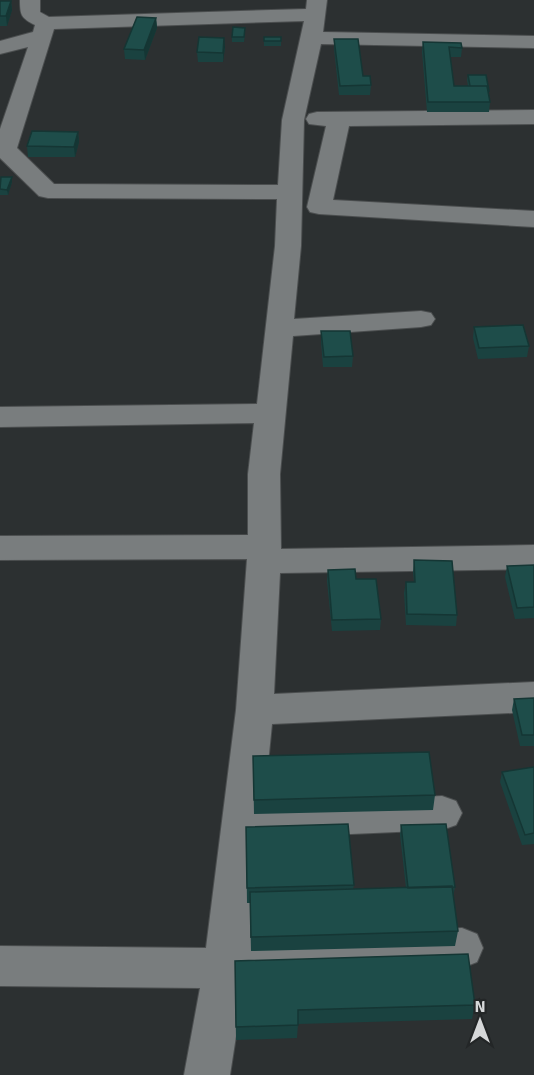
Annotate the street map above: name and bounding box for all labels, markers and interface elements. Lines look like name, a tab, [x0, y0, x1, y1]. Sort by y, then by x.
north arrow	[450, 991, 510, 1051]
text: N	[474, 997, 486, 1017]

